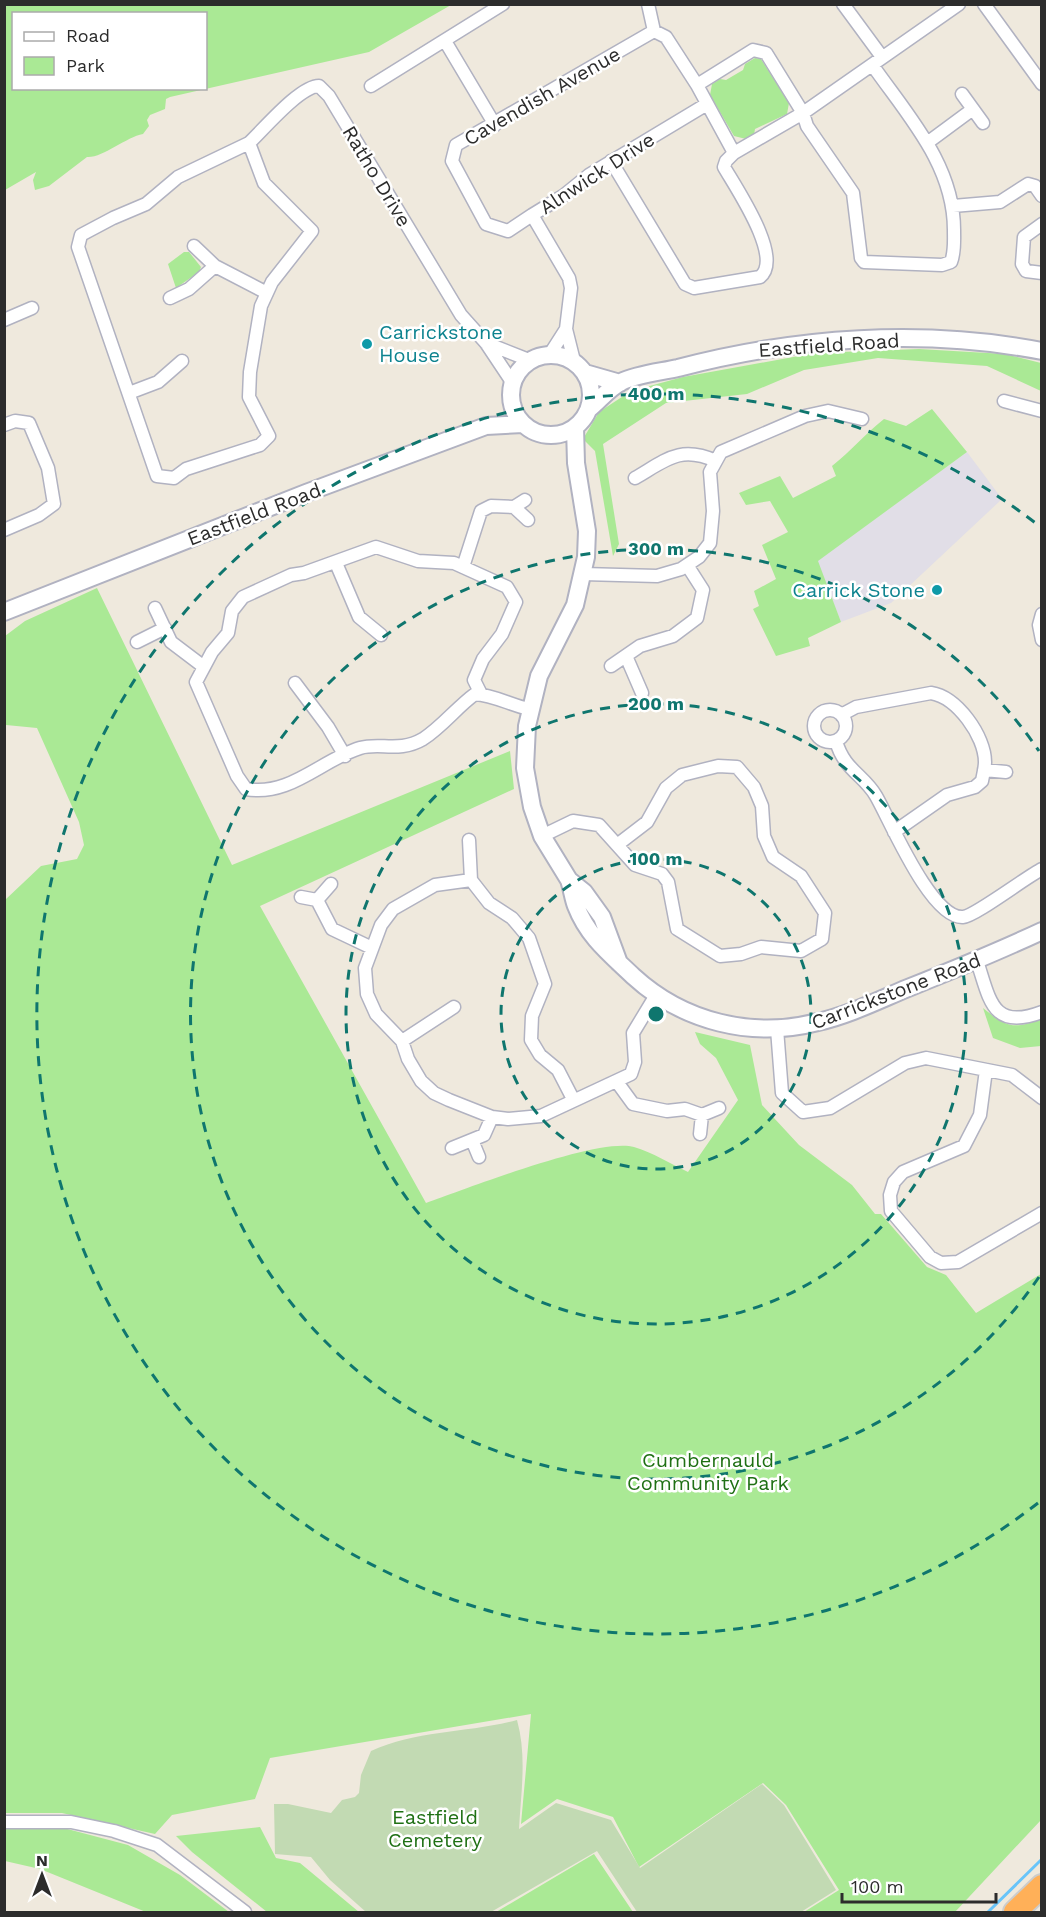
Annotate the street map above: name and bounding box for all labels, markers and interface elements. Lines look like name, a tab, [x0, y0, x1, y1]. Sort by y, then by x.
legend	[12, 12, 207, 90]
text: Road	[66, 25, 110, 46]
street label: Cavendish Avenue	[460, 41, 624, 151]
text: Park	[66, 55, 105, 76]
street label: Ratho Drive	[337, 121, 417, 231]
street label: Alnwick Drive	[535, 127, 659, 219]
place label: Carrickstone House	[379, 320, 503, 367]
street label: Eastfield Road	[758, 328, 900, 362]
marker: Carrickstone House	[360, 337, 374, 351]
text: 400 m	[628, 383, 684, 404]
street label: Eastfield Road	[184, 477, 324, 551]
text: 300 m	[628, 538, 684, 559]
place label: Carrick Stone	[792, 578, 925, 602]
marker: Carrick Stone	[930, 583, 944, 597]
text: 200 m	[628, 693, 684, 714]
text: 100 m	[629, 848, 683, 869]
street label: Carrickstone Road	[808, 948, 984, 1034]
centre of rings	[646, 1004, 666, 1024]
park label: Cumbernauld Community Park	[627, 1448, 789, 1495]
park label: Eastfield Cemetery	[388, 1805, 483, 1852]
north arrow	[12, 1845, 72, 1905]
text: N	[36, 1851, 48, 1870]
scale bar	[842, 1866, 996, 1904]
text: 100 m	[851, 1876, 904, 1897]

